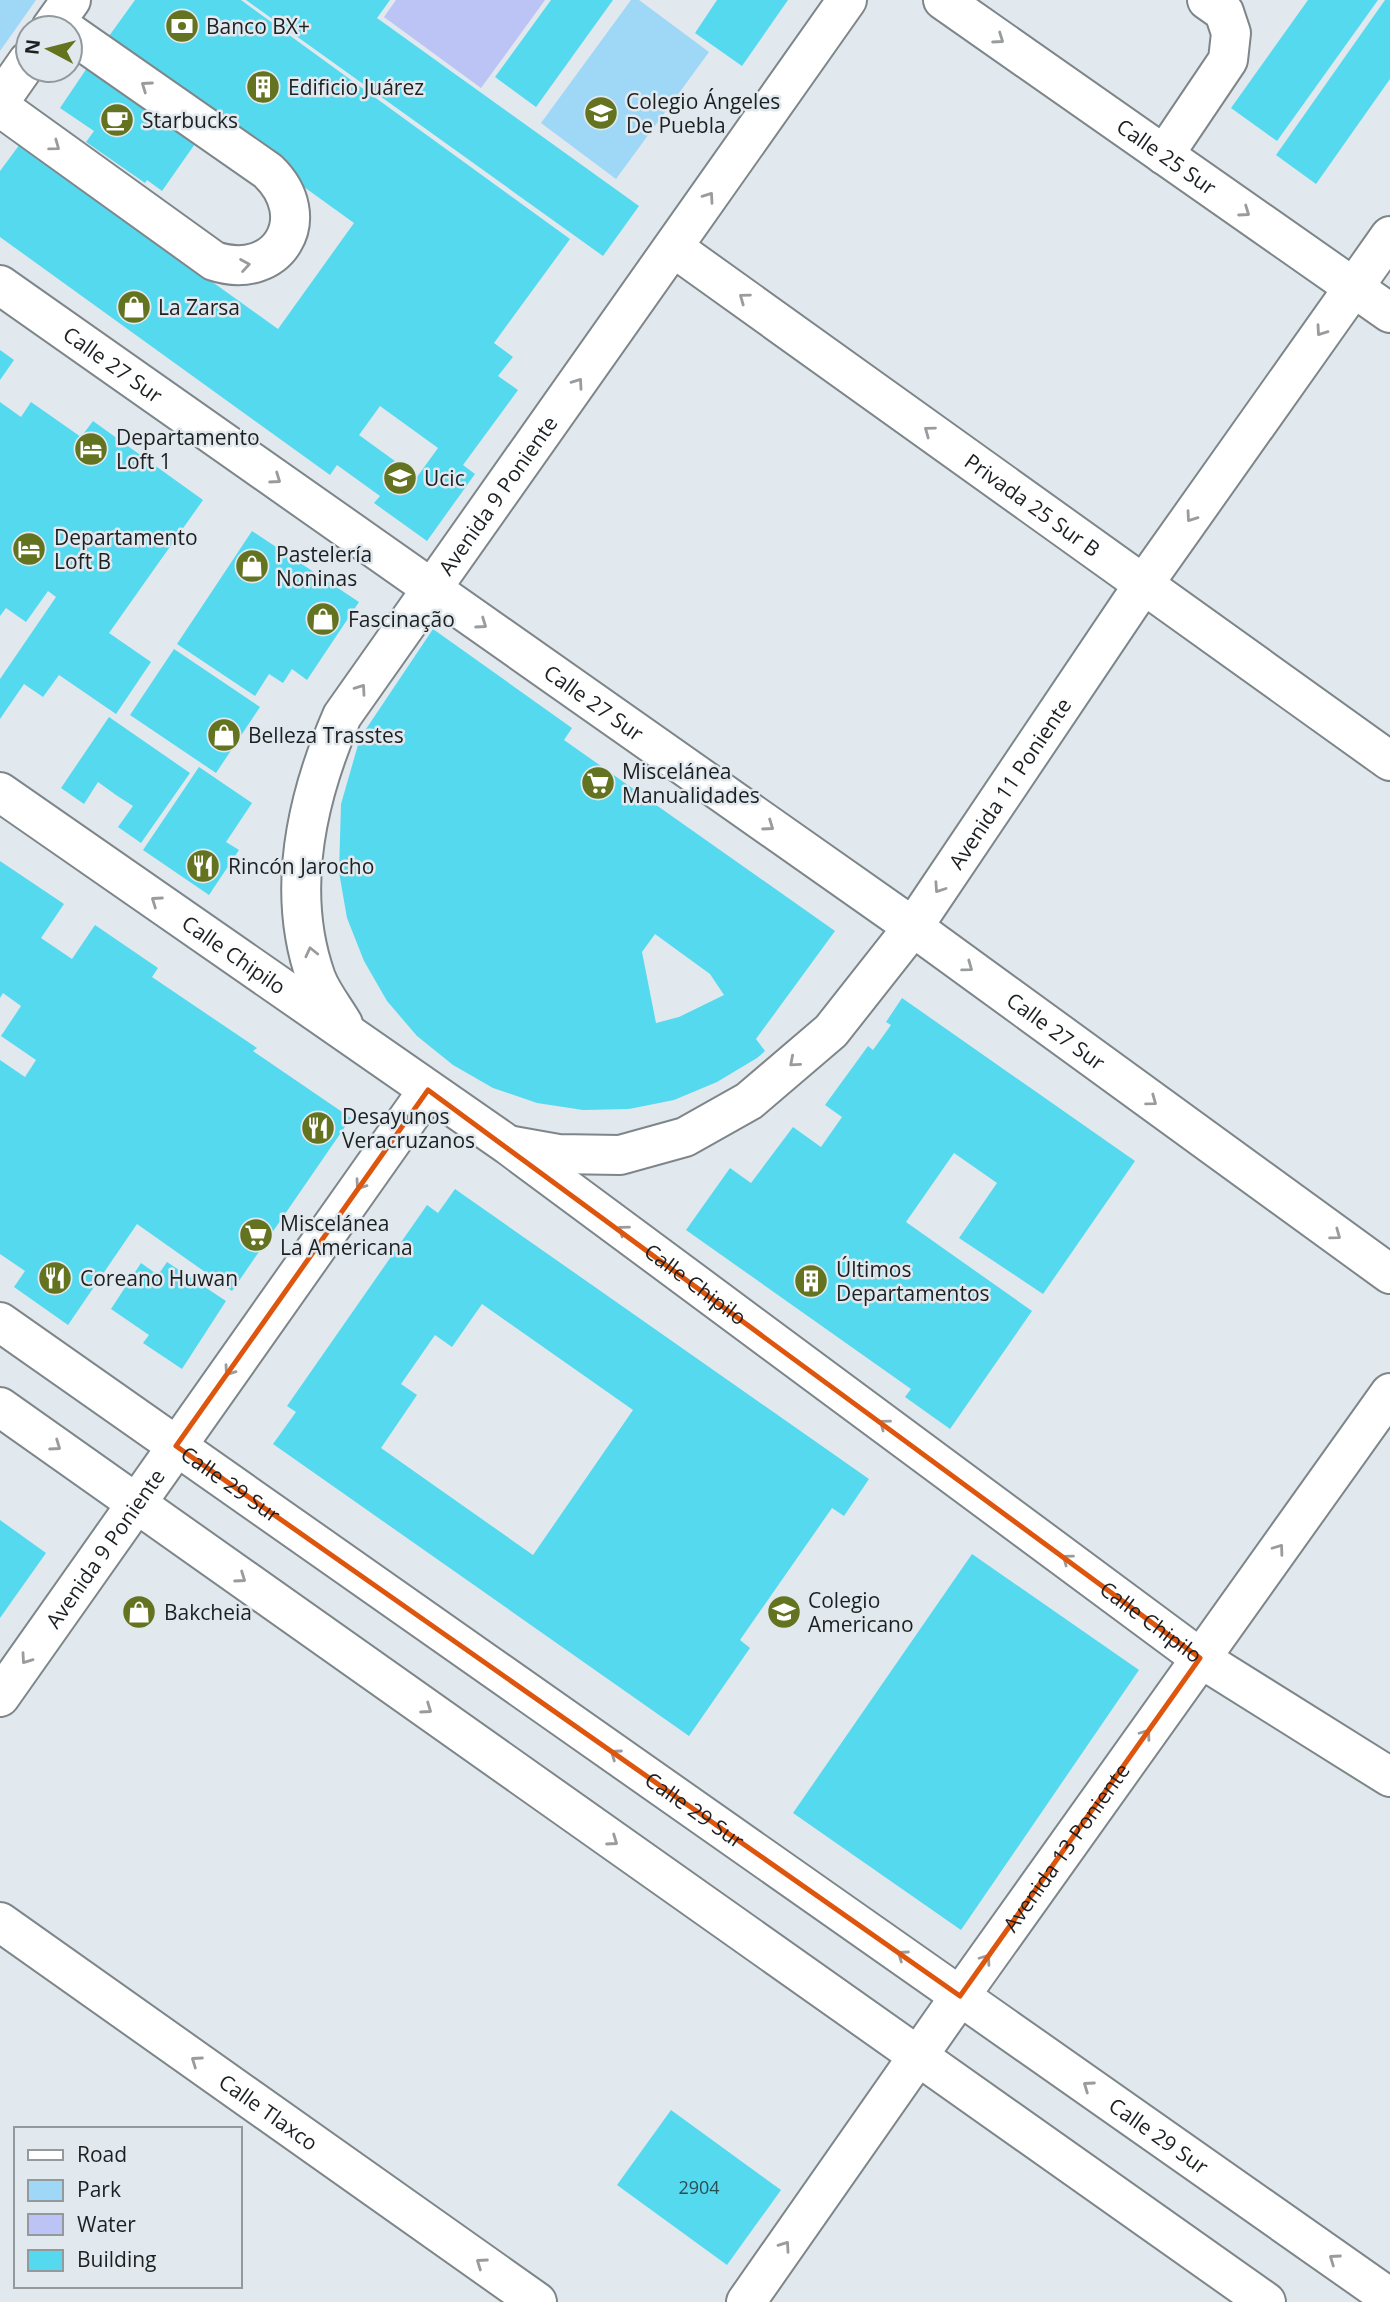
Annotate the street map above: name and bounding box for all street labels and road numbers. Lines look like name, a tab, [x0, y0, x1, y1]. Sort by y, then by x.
street label: Calle 25 Sur	[1111, 112, 1222, 201]
street label: Calle 27 Sur	[58, 320, 168, 409]
street label: Avenida 9 Poniente	[432, 410, 563, 581]
street label: Privada 25 Sur B	[959, 447, 1106, 563]
street label: Calle 27 Sur	[539, 658, 649, 747]
street label: Avenida 11 Poniente	[942, 692, 1077, 874]
street label: Calle Chipilo	[177, 909, 291, 1000]
street label: Calle 27 Sur	[1001, 986, 1111, 1077]
street label: Calle Chipilo	[639, 1237, 752, 1331]
street label: Calle 29 Sur	[176, 1439, 286, 1529]
street label: Avenida 9 Poniente	[39, 1463, 171, 1633]
street label: Calle Chipilo	[1094, 1575, 1208, 1669]
street label: Avenida 13 Poniente	[996, 1757, 1136, 1937]
street label: Calle 29 Sur	[640, 1765, 750, 1855]
street label: Calle Tlaxco	[214, 2067, 324, 2157]
street label: Calle 29 Sur	[1104, 2091, 1214, 2181]

